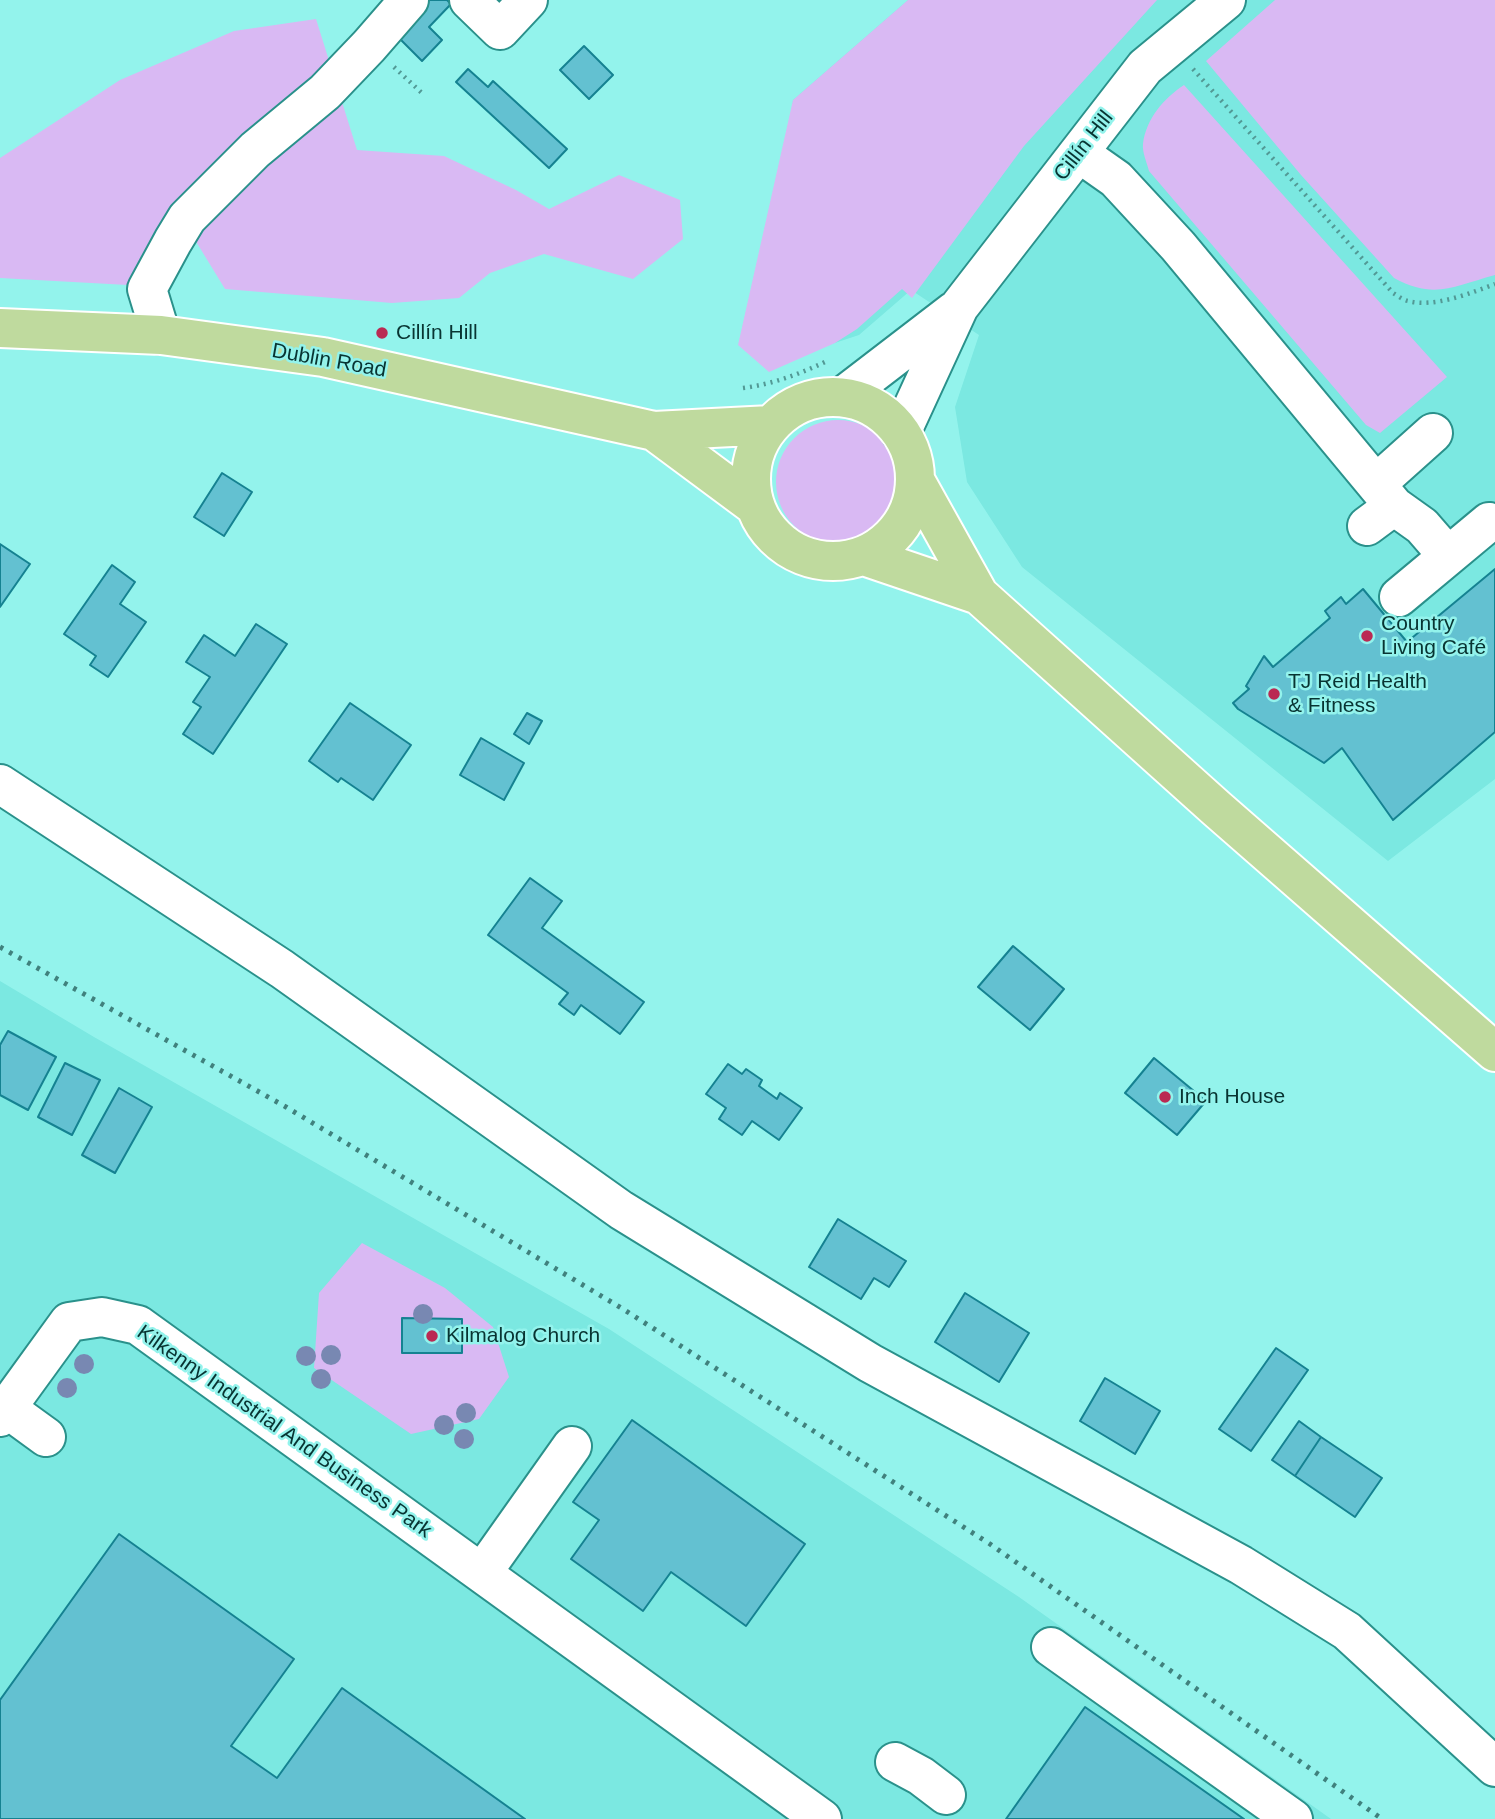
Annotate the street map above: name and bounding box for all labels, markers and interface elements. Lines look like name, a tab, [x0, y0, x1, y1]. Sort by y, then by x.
street label: Cillín Hill	[1049, 106, 1119, 186]
place label: Cillín Hill	[396, 320, 478, 346]
marker: Cillín Hill	[374, 325, 390, 341]
street label: Dublin Road	[270, 339, 388, 383]
place label: Country Living Café	[1381, 611, 1486, 661]
marker: Country Living Café	[1359, 628, 1375, 644]
place label: TJ Reid Health & Fitness	[1288, 669, 1427, 719]
marker: TJ Reid Health & Fitness	[1266, 686, 1282, 702]
place label: Inch House	[1179, 1084, 1285, 1110]
marker: Inch House	[1157, 1089, 1173, 1105]
street label: Kilkenny Industrial And Business Park	[132, 1320, 436, 1544]
place label: Kilmalog Church	[446, 1323, 600, 1349]
marker: Kilmalog Church	[424, 1328, 440, 1344]

